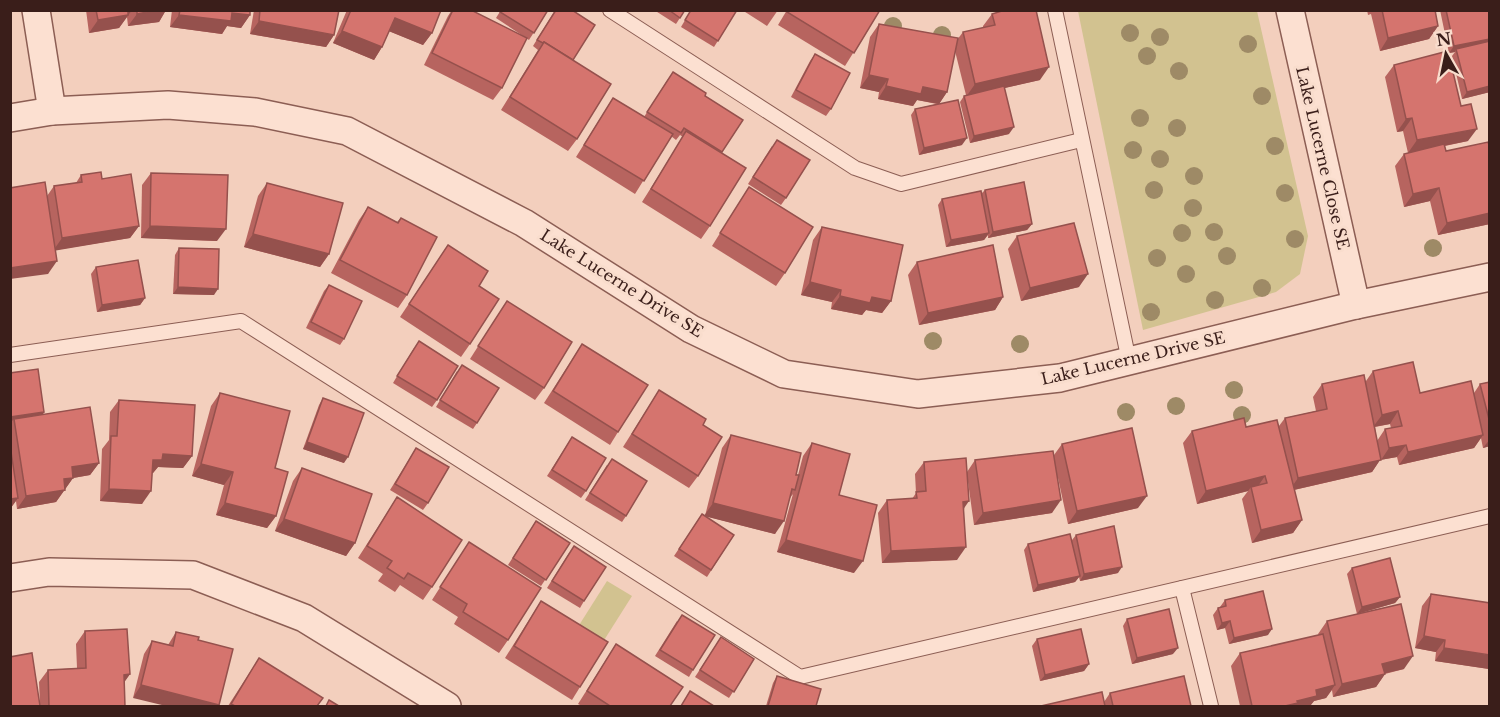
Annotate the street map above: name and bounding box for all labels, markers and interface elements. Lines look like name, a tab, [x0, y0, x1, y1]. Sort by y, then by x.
north arrow	[1416, 24, 1476, 84]
text: N	[1435, 28, 1453, 50]
street label: Lake Lucerne Close SE	[1292, 64, 1354, 252]
street label: Lake Lucerne Drive SE	[537, 225, 707, 341]
street label: Lake Lucerne Drive SE	[1039, 327, 1227, 389]

